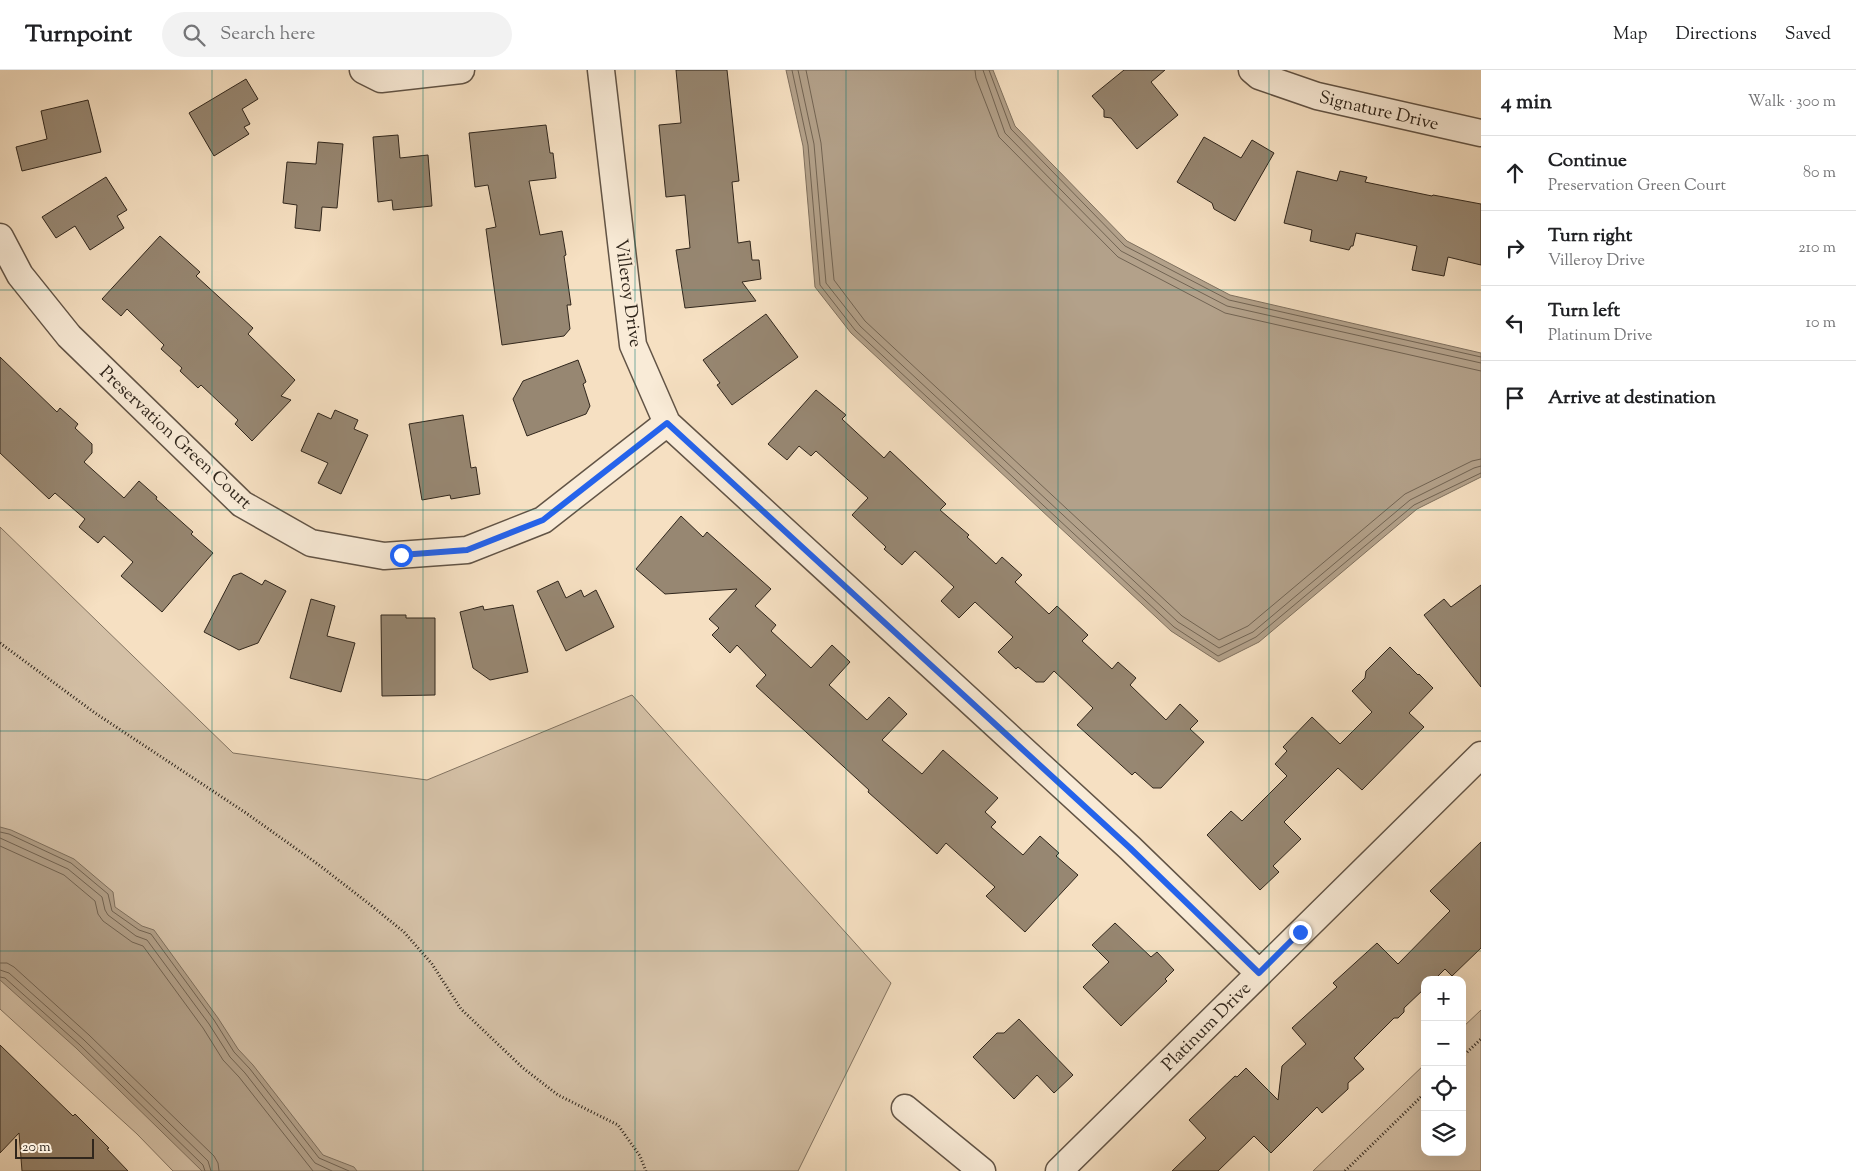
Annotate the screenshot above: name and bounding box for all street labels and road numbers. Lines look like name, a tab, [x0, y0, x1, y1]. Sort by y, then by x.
street label: Signature Drive	[1316, 86, 1441, 138]
street label: Villeroy Drive	[607, 237, 647, 349]
street label: Preservation Green Court	[93, 361, 257, 516]
street label: Platinum Drive	[1157, 977, 1258, 1078]

